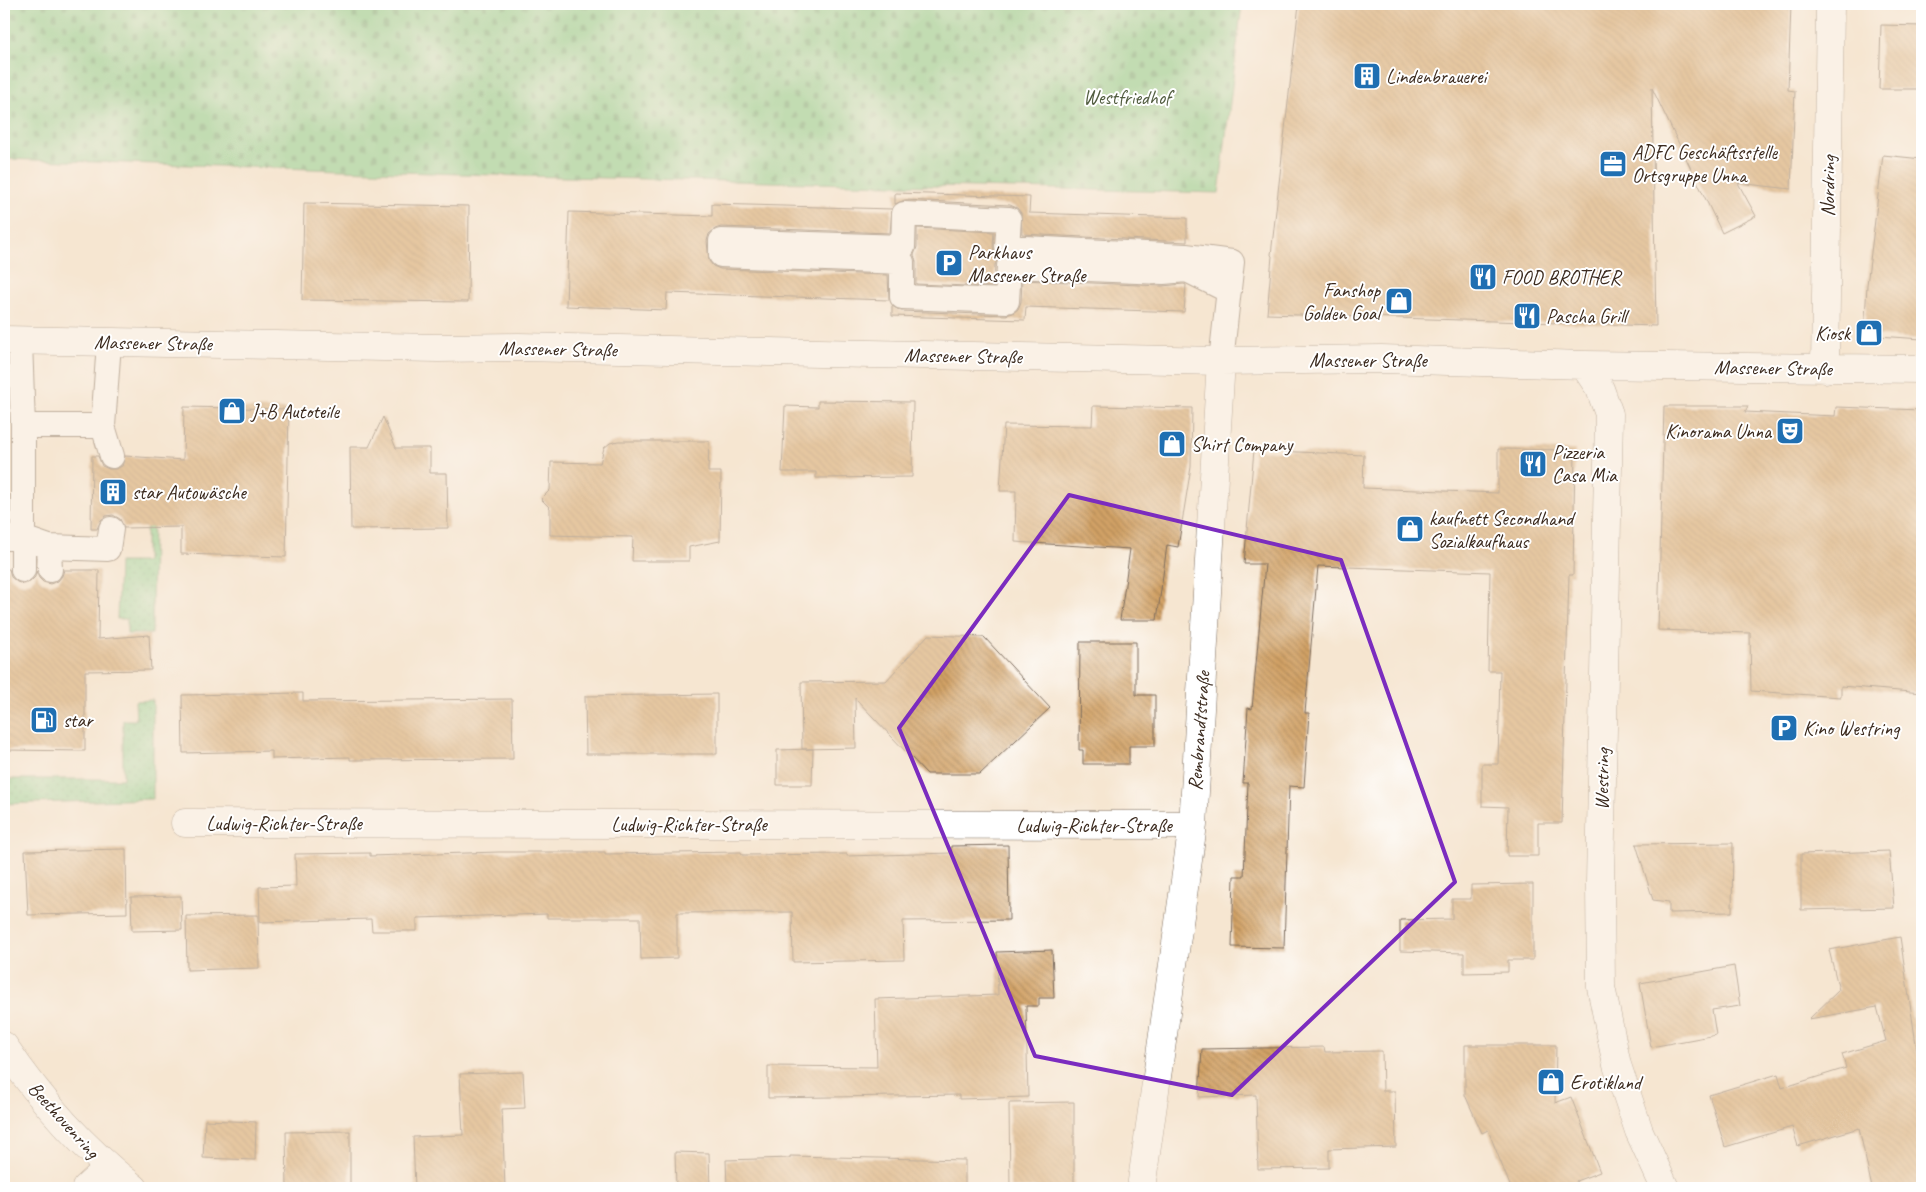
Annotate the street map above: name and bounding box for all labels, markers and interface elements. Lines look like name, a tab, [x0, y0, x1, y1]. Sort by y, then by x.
building icon: Lindenbrauerei	[1352, 61, 1382, 91]
place label: Lindenbrauerei	[1386, 64, 1489, 89]
park label: Westfriedhof	[1083, 85, 1175, 110]
place label: ADFC Geschäftsstelle Ortsgruppe Unna	[1632, 140, 1778, 188]
office icon: ADFC Geschäftsstelle Ortsgruppe Unna	[1598, 149, 1628, 179]
street label: Nordring	[1815, 153, 1841, 217]
place label: Parkhaus Massener Straße	[968, 240, 1087, 288]
parking icon: Parkhaus Massener Straße	[934, 248, 964, 278]
restaurant icon: FOOD BROTHER	[1468, 262, 1498, 292]
place label: FOOD BROTHER	[1502, 265, 1622, 290]
place label: Fanshop Golden Goal	[1303, 278, 1384, 326]
shop icon: Fanshop Golden Goal	[1384, 286, 1414, 316]
restaurant icon: Pascha Grill	[1512, 301, 1542, 331]
place label: Pascha Grill	[1546, 304, 1630, 329]
shop icon: Kiosk	[1854, 318, 1884, 348]
place label: Kiosk	[1815, 321, 1852, 346]
street label: Massener Straße	[94, 329, 213, 357]
street label: Massener Straße	[499, 335, 618, 363]
street label: Massener Straße	[904, 342, 1023, 370]
street label: Massener Straße	[1309, 348, 1428, 373]
street label: Massener Straße	[1714, 354, 1833, 382]
shop icon: J+B Autoteile	[217, 396, 247, 426]
place label: J+B Autoteile	[250, 399, 340, 424]
theatre icon: Kinorama Unna	[1775, 416, 1805, 446]
place label: Kinorama Unna	[1665, 419, 1773, 444]
shop icon: Shirt Company	[1157, 429, 1187, 459]
place label: Shirt Company	[1191, 432, 1294, 457]
place label: Pizzeria Casa Mia	[1552, 440, 1618, 488]
restaurant icon: Pizzeria Casa Mia	[1518, 449, 1548, 479]
building icon: star Autowäsche	[98, 477, 128, 507]
place label: star Autowäsche	[132, 480, 247, 505]
place label: kaufnett Secondhand Sozialkaufhaus	[1429, 506, 1576, 554]
shop icon: kaufnett Secondhand Sozialkaufhaus	[1395, 514, 1425, 544]
street label: Rembrandtstraße	[1182, 669, 1216, 791]
fuel station icon: star	[29, 705, 59, 735]
place label: star	[63, 708, 94, 733]
parking icon: Kino Westring	[1769, 713, 1799, 743]
place label: Kino Westring	[1803, 716, 1901, 741]
street label: Westring	[1589, 746, 1615, 810]
street label: Ludwig-Richter-Straße	[206, 811, 363, 836]
street label: Ludwig-Richter-Straße	[611, 812, 768, 837]
street label: Ludwig-Richter-Straße	[1016, 813, 1173, 838]
shop icon: Erotikland	[1536, 1067, 1566, 1097]
place label: Erotikland	[1570, 1070, 1644, 1095]
street label: Beethovenring	[23, 1076, 106, 1164]

